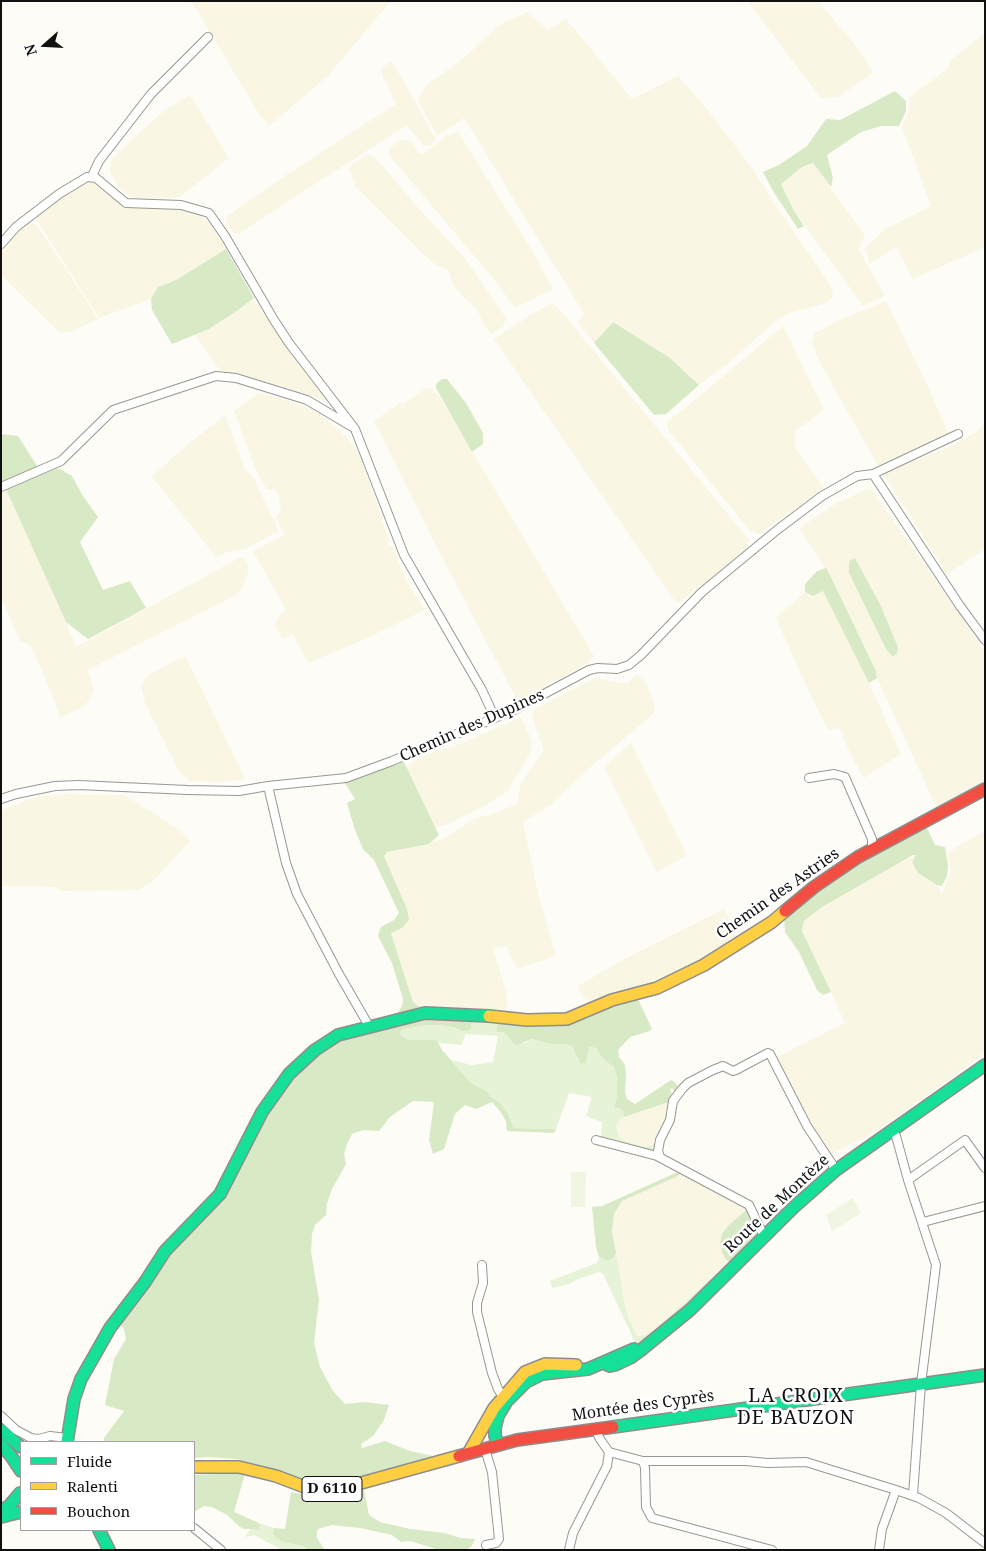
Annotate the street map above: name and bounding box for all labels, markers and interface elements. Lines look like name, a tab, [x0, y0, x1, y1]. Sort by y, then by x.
north arrow	[20, 20, 70, 70]
text: N	[20, 42, 41, 58]
street label: Chemin des Dupines	[397, 686, 547, 766]
street label: Chemin des Astries	[713, 844, 843, 944]
street label: Route de Montèze	[721, 1151, 833, 1257]
district label: LA CROIX DE BAUZON	[736, 1386, 856, 1430]
street label: Montée des Cyprès	[571, 1387, 715, 1425]
legend	[20, 1441, 195, 1531]
text: Fluide	[67, 1451, 112, 1471]
text: Ralenti	[67, 1476, 118, 1496]
road number: D 6110	[302, 1476, 362, 1502]
text: Bouchon	[67, 1501, 130, 1521]

